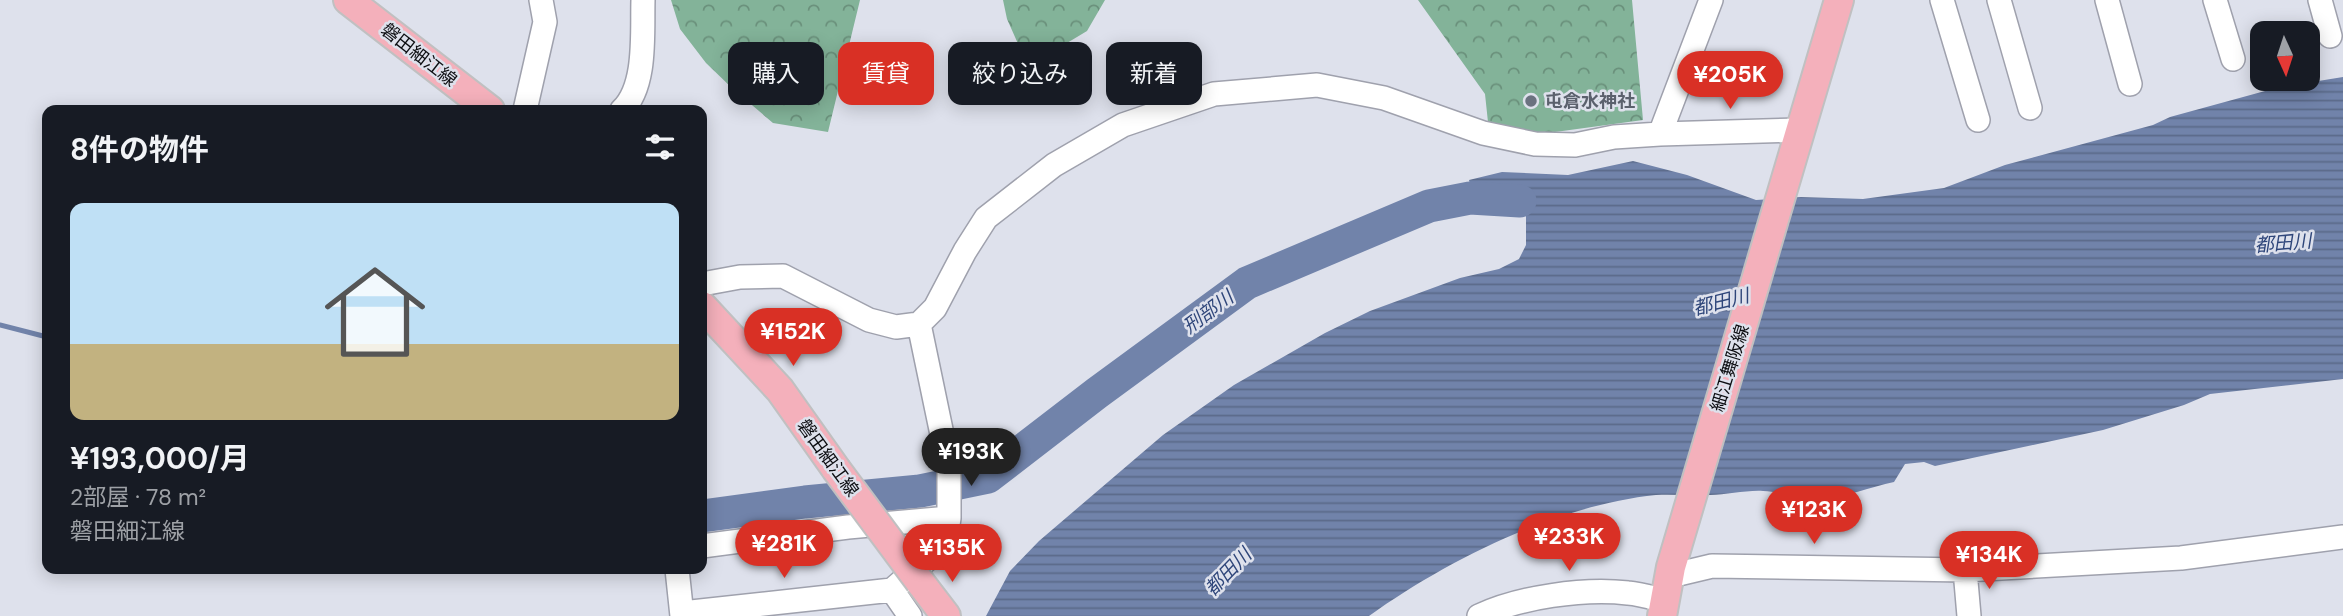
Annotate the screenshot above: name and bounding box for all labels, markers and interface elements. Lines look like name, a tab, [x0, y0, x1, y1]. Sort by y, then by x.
street label: 磐田細江線	[376, 18, 462, 92]
north arrow	[2250, 21, 2320, 91]
map controls	[2250, 21, 2320, 91]
chip: 購入	[728, 42, 824, 105]
chip: 賃貸	[838, 42, 934, 105]
chip: 絞り込み	[948, 42, 1092, 105]
chip: 新着	[1106, 42, 1202, 105]
pin: ¥205K	[1681, 52, 1779, 111]
text: ¥205K	[1693, 59, 1767, 89]
place label: 屯倉水神社	[1545, 89, 1635, 113]
marker: 屯倉水神社	[1523, 93, 1539, 109]
icon: filters	[641, 128, 679, 166]
text: 8件の物件	[70, 130, 209, 169]
water label: 都田川	[2254, 228, 2314, 258]
icon: home	[312, 249, 438, 375]
water label: 都田川	[1690, 282, 1754, 321]
water label: 刑部川	[1178, 284, 1240, 339]
pin: ¥152K	[744, 308, 842, 368]
text: ¥152K	[760, 316, 826, 346]
street label: 細江舞阪線	[1705, 321, 1755, 415]
street label: 磐田細江線	[792, 415, 864, 501]
pin: ¥193K	[922, 428, 1020, 488]
text: ¥193K	[938, 436, 1004, 466]
text: ¥193,000/月	[70, 439, 250, 478]
text: 2部屋 · 78 m²	[70, 482, 206, 512]
pin: ¥123K	[1765, 486, 1863, 546]
text: ¥123K	[1781, 494, 1847, 524]
pin: ¥233K	[1520, 514, 1618, 573]
text: 磐田細江線	[70, 516, 185, 546]
pin: ¥281K	[735, 520, 833, 580]
text: ¥233K	[1534, 521, 1604, 551]
pin: ¥135K	[903, 524, 1001, 584]
text: ¥281K	[751, 528, 817, 558]
text: ¥135K	[919, 532, 985, 562]
pin: ¥134K	[1940, 532, 2038, 591]
text: ¥134K	[1955, 539, 2023, 569]
water label: 都田川	[1199, 541, 1258, 601]

